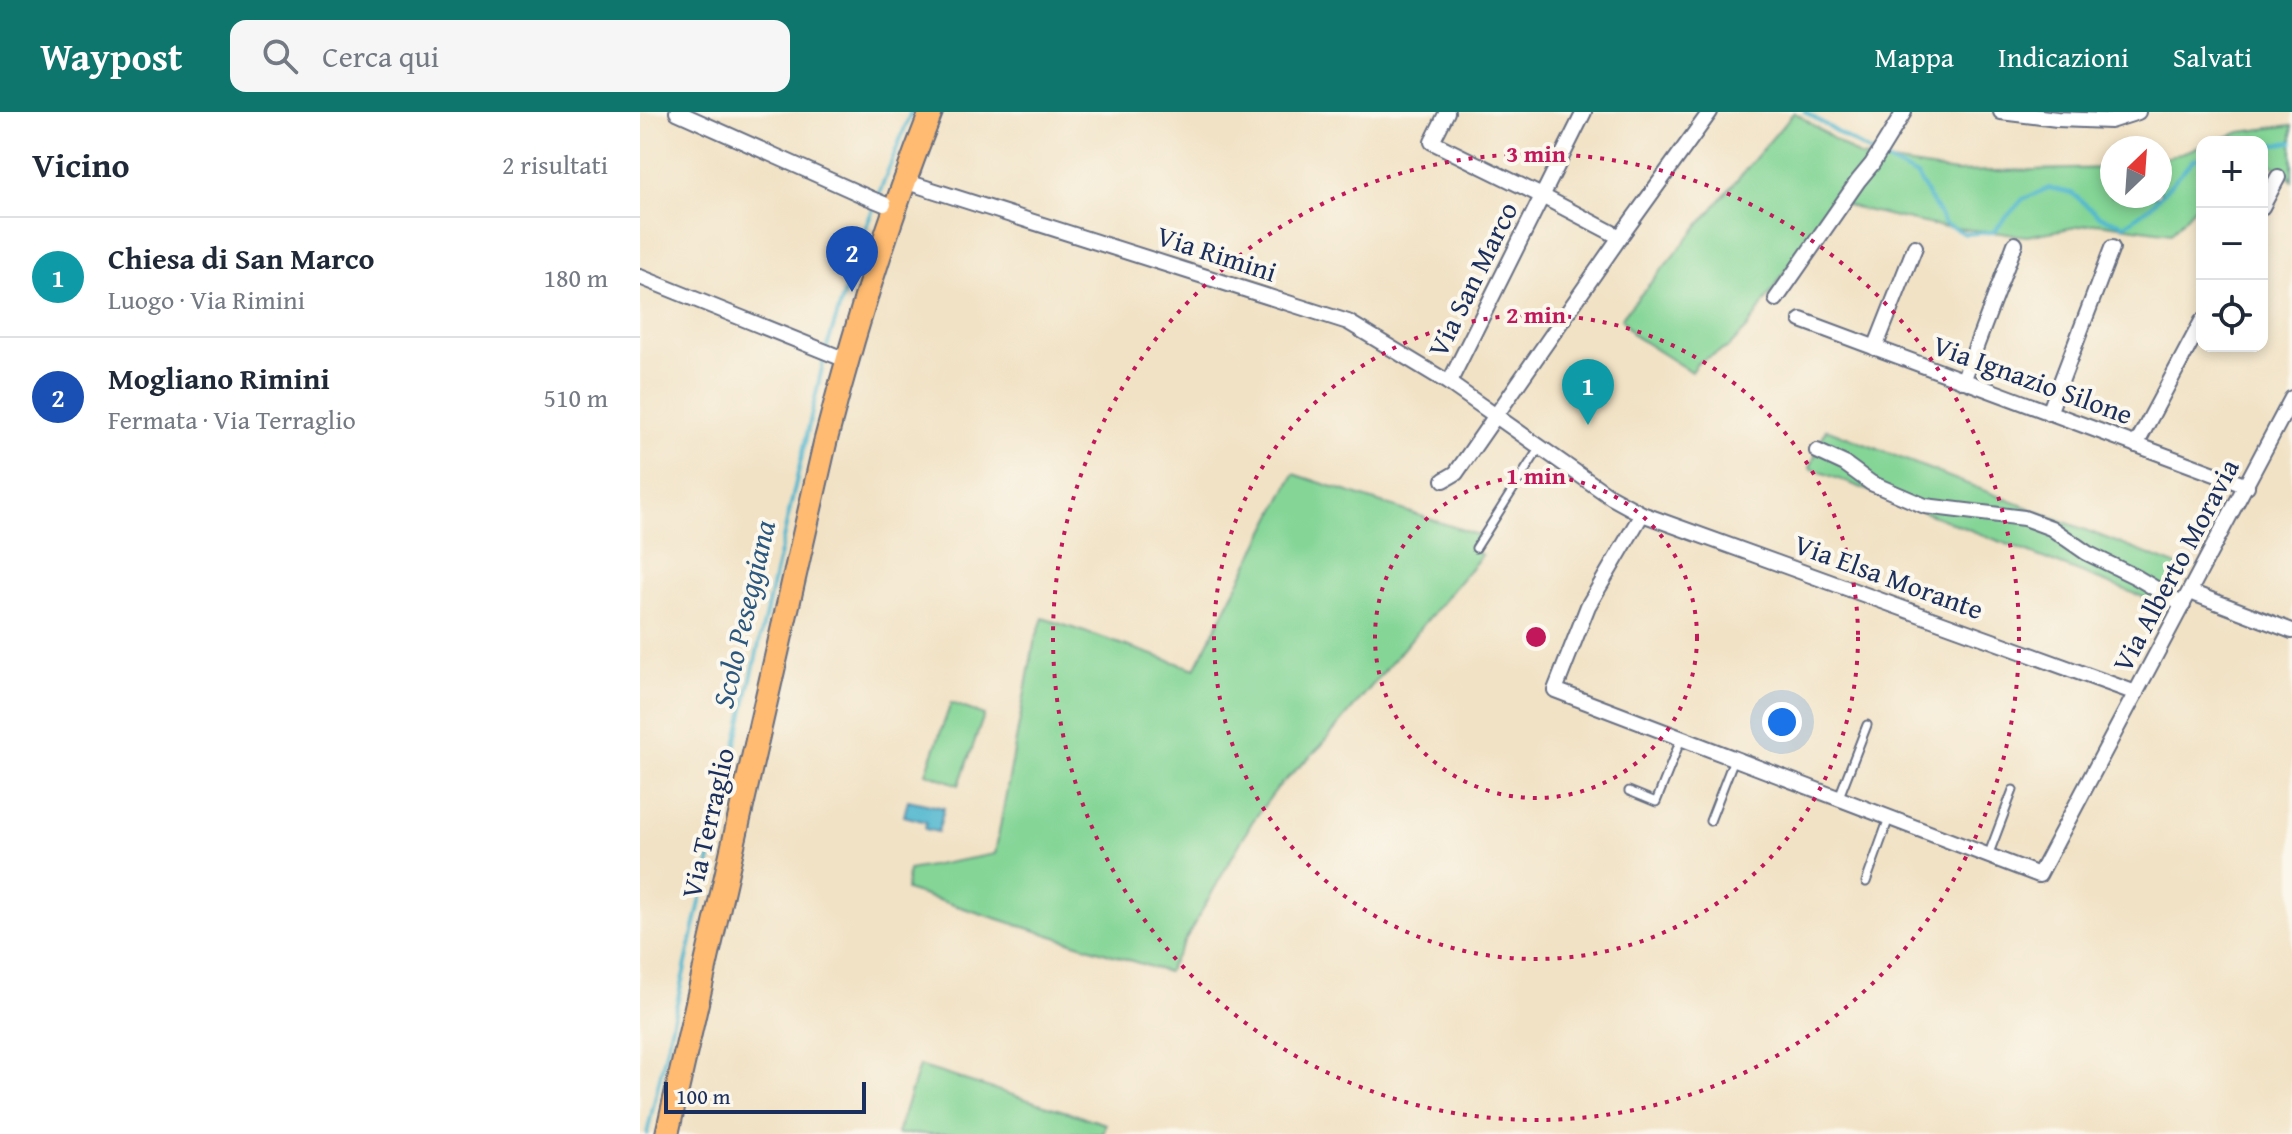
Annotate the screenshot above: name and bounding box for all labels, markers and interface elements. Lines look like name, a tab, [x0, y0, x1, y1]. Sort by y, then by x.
search box	[230, 20, 790, 92]
text: Waypost	[40, 28, 182, 84]
icon: search	[258, 34, 302, 78]
text: Cerca qui	[322, 34, 439, 78]
text: Mappa	[1874, 36, 1954, 77]
text: Indicazioni	[1998, 36, 2129, 77]
text: Salvati	[2173, 36, 2252, 77]
text: 3 min	[1506, 136, 1566, 171]
north arrow	[2100, 136, 2172, 208]
map controls	[2196, 136, 2268, 352]
button: +	[2196, 136, 2268, 208]
text: Vicino	[32, 140, 130, 189]
text: 2 risultati	[502, 145, 608, 184]
street label: Via San Marco	[1417, 194, 1527, 364]
button: −	[2196, 208, 2268, 280]
street label: Via Rimini	[1152, 214, 1282, 292]
pin: 2	[826, 226, 878, 292]
text: Chiesa di San Marco	[108, 236, 375, 280]
text: 1	[51, 258, 65, 297]
text: 180 m	[543, 258, 608, 297]
text: Luogo · Via Rimini	[108, 280, 305, 319]
button: locate	[2196, 280, 2268, 352]
text: 2 min	[1506, 297, 1566, 332]
street label: Via Ignazio Silone	[1927, 324, 2139, 434]
text: Mogliano Rimini	[108, 356, 330, 400]
pin: 1	[1562, 359, 1614, 425]
text: 2	[51, 378, 65, 417]
text: 510 m	[543, 378, 608, 417]
text: Fermata · Via Terraglio	[108, 400, 356, 439]
street label: Via Alberto Moravia	[2101, 450, 2249, 679]
text: 1 min	[1506, 458, 1566, 493]
water label: Scolo Peseggiana	[700, 515, 786, 712]
street label: Via Elsa Morante	[1789, 523, 1989, 629]
centre of rings	[1522, 623, 1550, 651]
your location	[1762, 702, 1802, 742]
street label: Via Terraglio	[670, 744, 744, 902]
scale bar	[664, 1078, 866, 1114]
text: 100 m	[676, 1080, 731, 1112]

